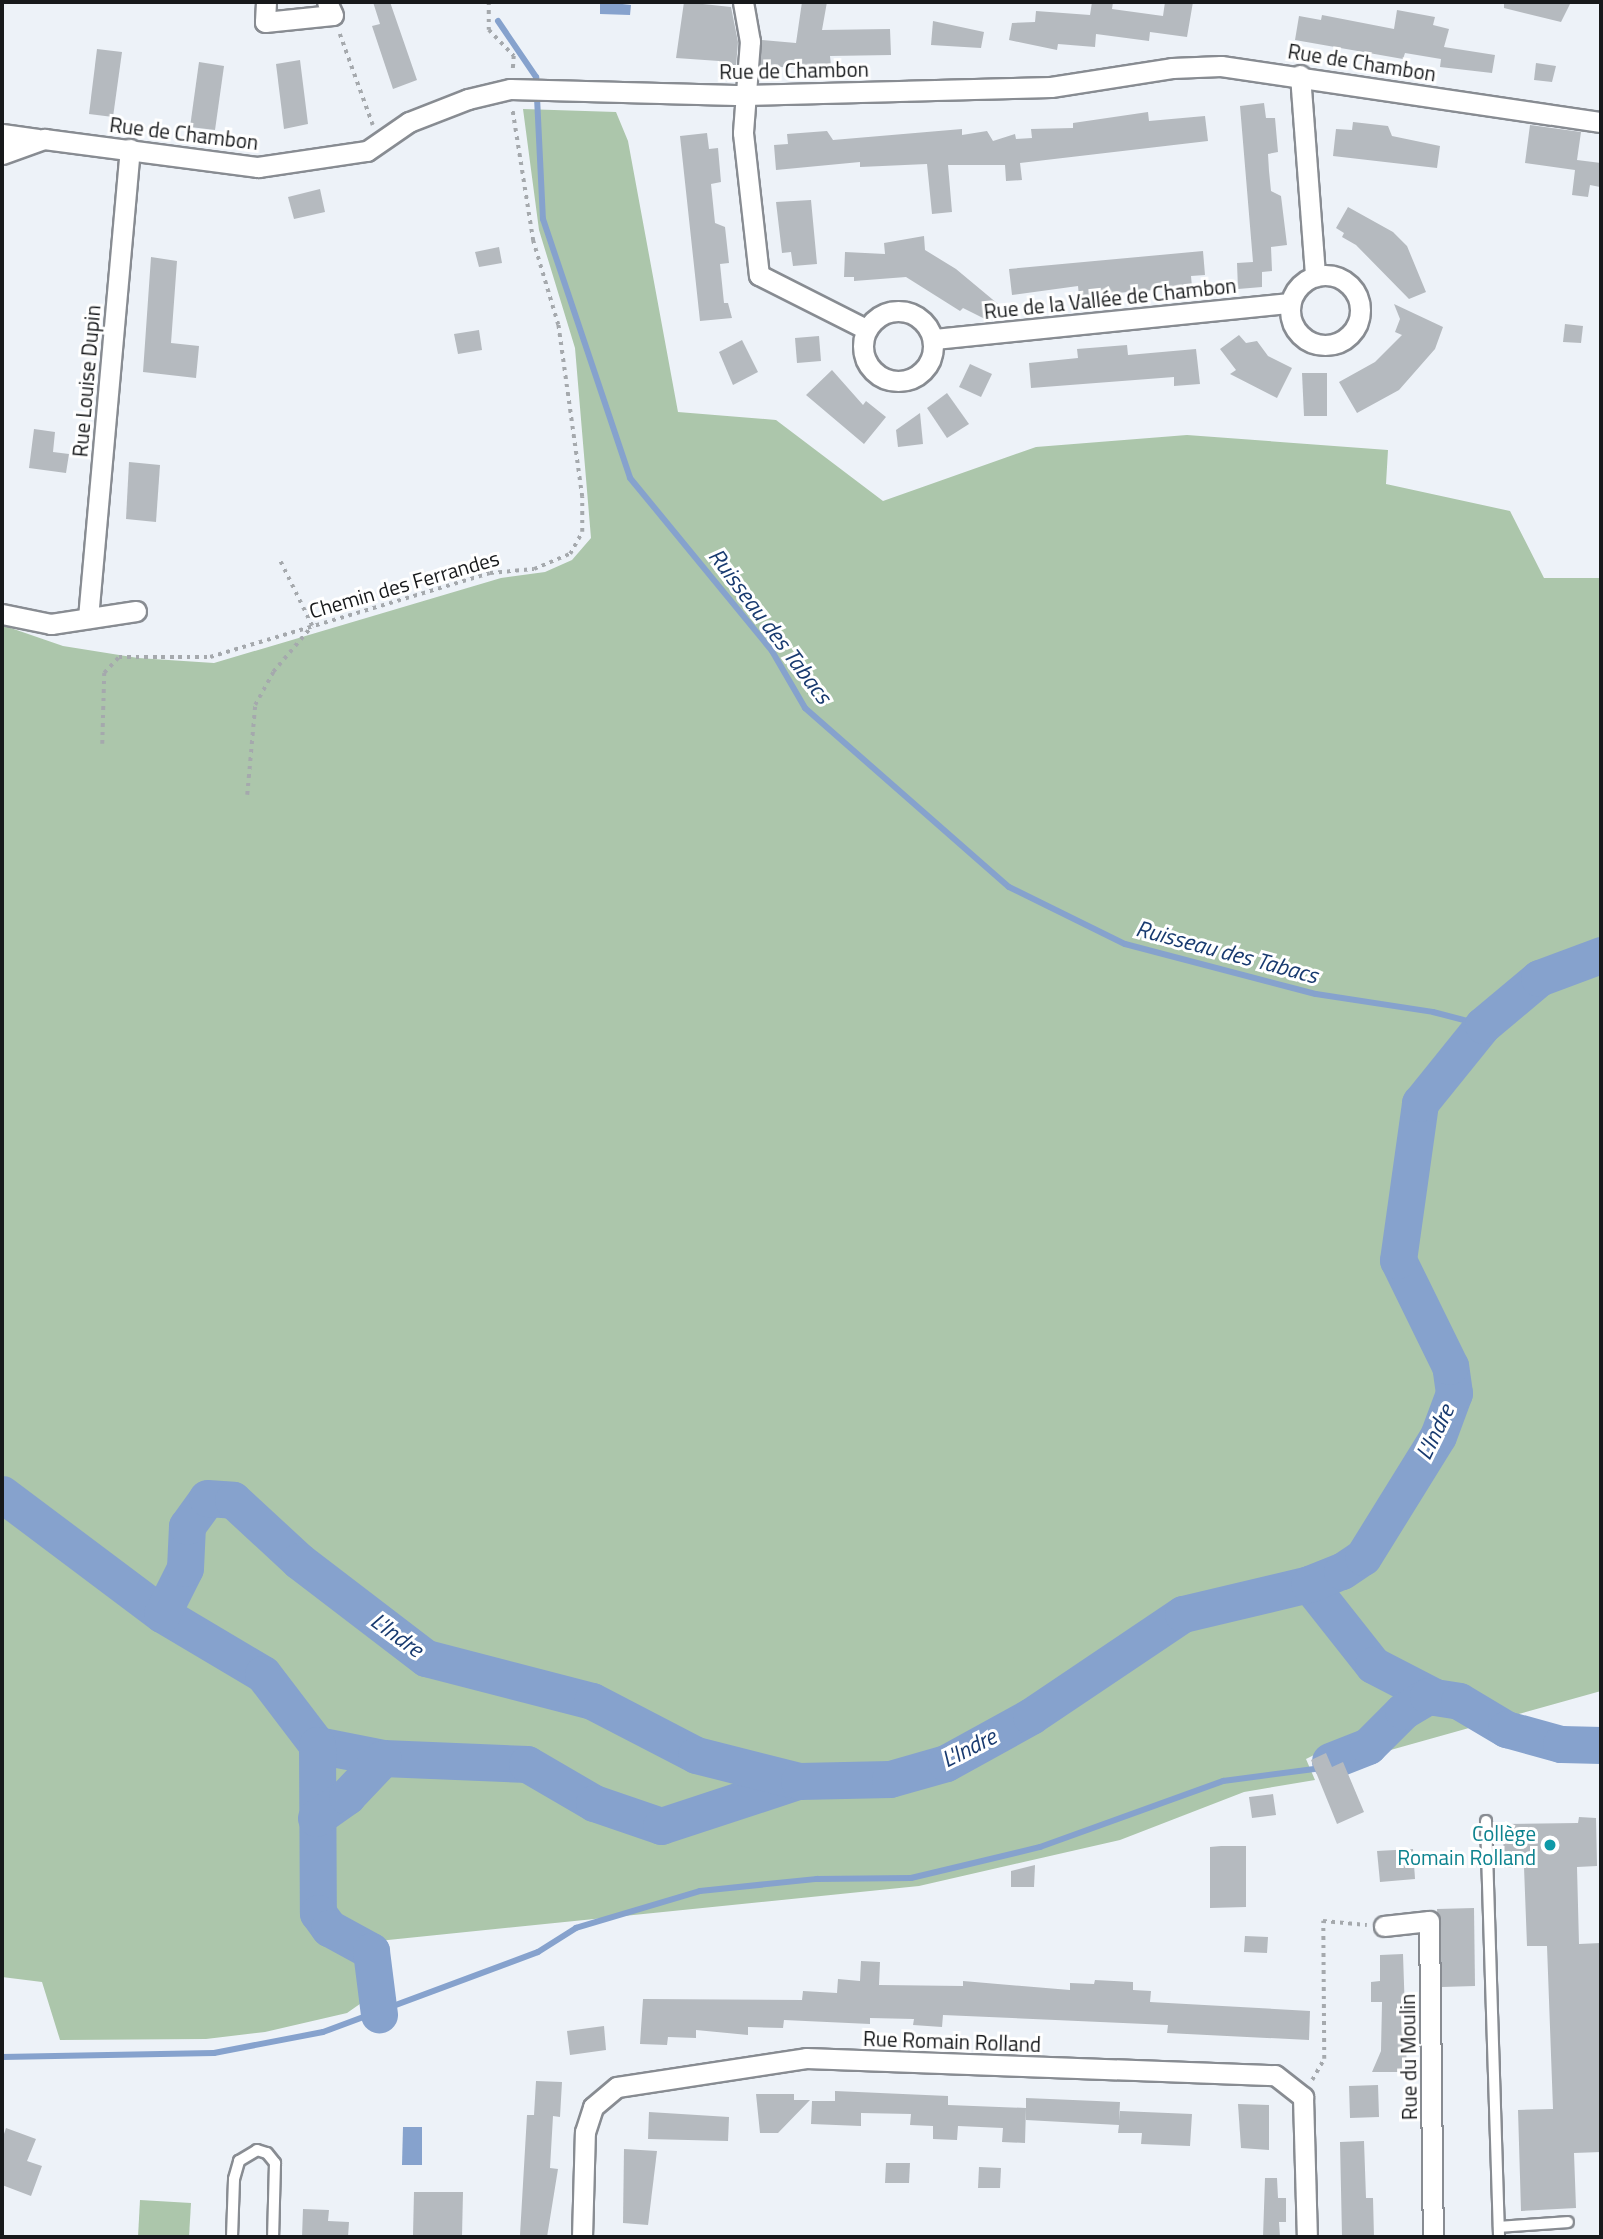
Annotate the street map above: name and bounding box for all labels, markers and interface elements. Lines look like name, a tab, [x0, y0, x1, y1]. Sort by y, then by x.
street label: Rue de Chambon	[1286, 38, 1438, 86]
street label: Rue de Chambon	[719, 56, 869, 84]
street label: Rue de Chambon	[108, 111, 260, 155]
street label: Rue de la Vallée de Chambon	[982, 272, 1238, 324]
street label: Rue Louise Dupin	[67, 304, 105, 458]
water label: Ruisseau des Tabacs	[703, 543, 837, 709]
street label: Chemin des Ferrandes	[306, 545, 502, 623]
water label: Ruisseau des Tabacs	[1133, 914, 1321, 990]
water label: L'Indre	[1410, 1400, 1460, 1464]
water label: L'Indre	[366, 1607, 428, 1663]
water label: L'Indre	[937, 1723, 1001, 1773]
place label: Collège Romain Rolland	[1397, 1820, 1536, 1870]
marker: Collège Romain Rolland	[1542, 1837, 1558, 1853]
street label: Rue du Moulin	[1394, 1993, 1422, 2121]
street label: Rue Romain Rolland	[863, 2025, 1041, 2057]

